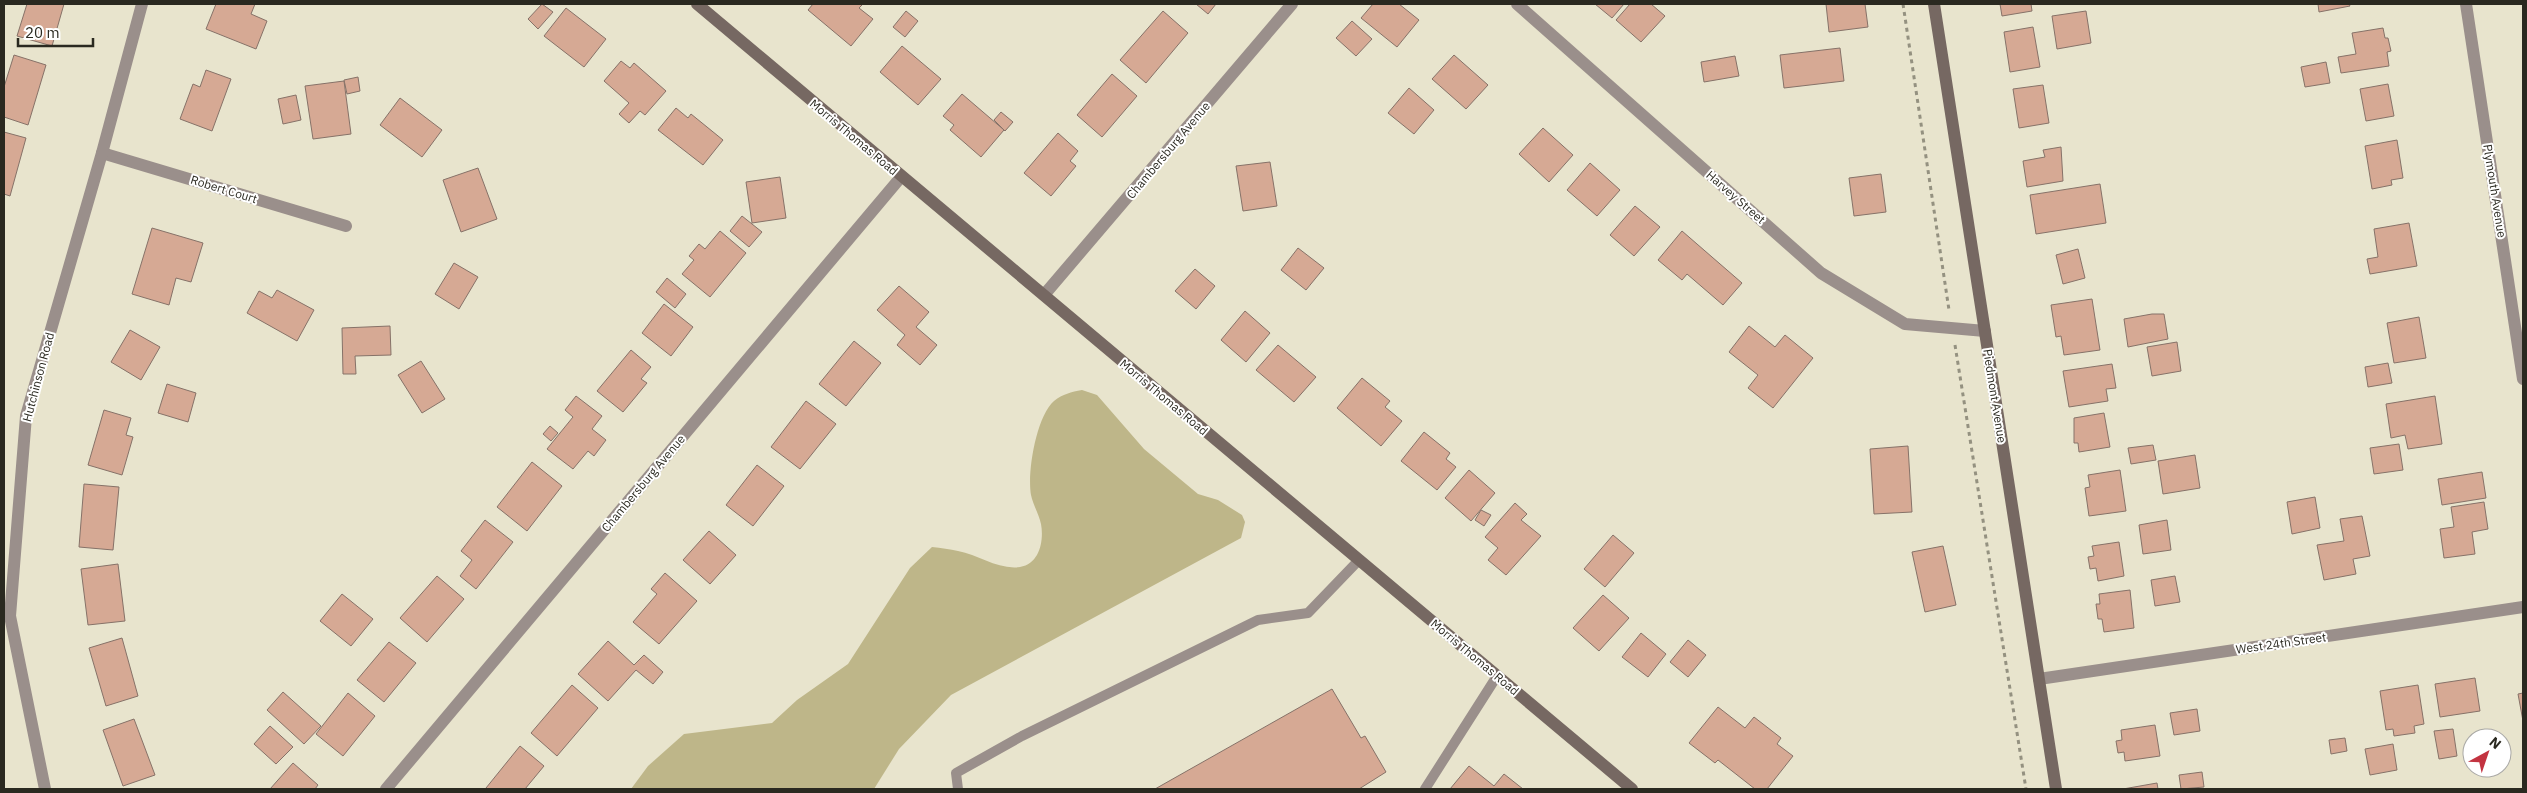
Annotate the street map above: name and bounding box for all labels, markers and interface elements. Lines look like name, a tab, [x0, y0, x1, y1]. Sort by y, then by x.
scale bar	[18, 15, 92, 47]
text: 20 m	[25, 23, 60, 42]
street label: Morris Thomas Road	[807, 96, 901, 178]
street label: Chambersburg Avenue	[1123, 98, 1213, 202]
street label: Plymouth Avenue	[2480, 143, 2510, 239]
street label: Harvey Street	[1703, 167, 1769, 227]
street label: Robert Court	[189, 172, 259, 206]
street label: Hutchinson Road	[19, 331, 57, 423]
street label: Piedmont Avenue	[1980, 348, 2010, 444]
street label: Morris Thomas Road	[1117, 356, 1211, 438]
street label: Chambersburg Avenue	[598, 431, 688, 535]
street label: Morris Thomas Road	[1428, 616, 1522, 698]
street label: West 24th Street	[2235, 629, 2327, 657]
north arrow	[2462, 728, 2512, 778]
text: N	[2486, 733, 2505, 753]

